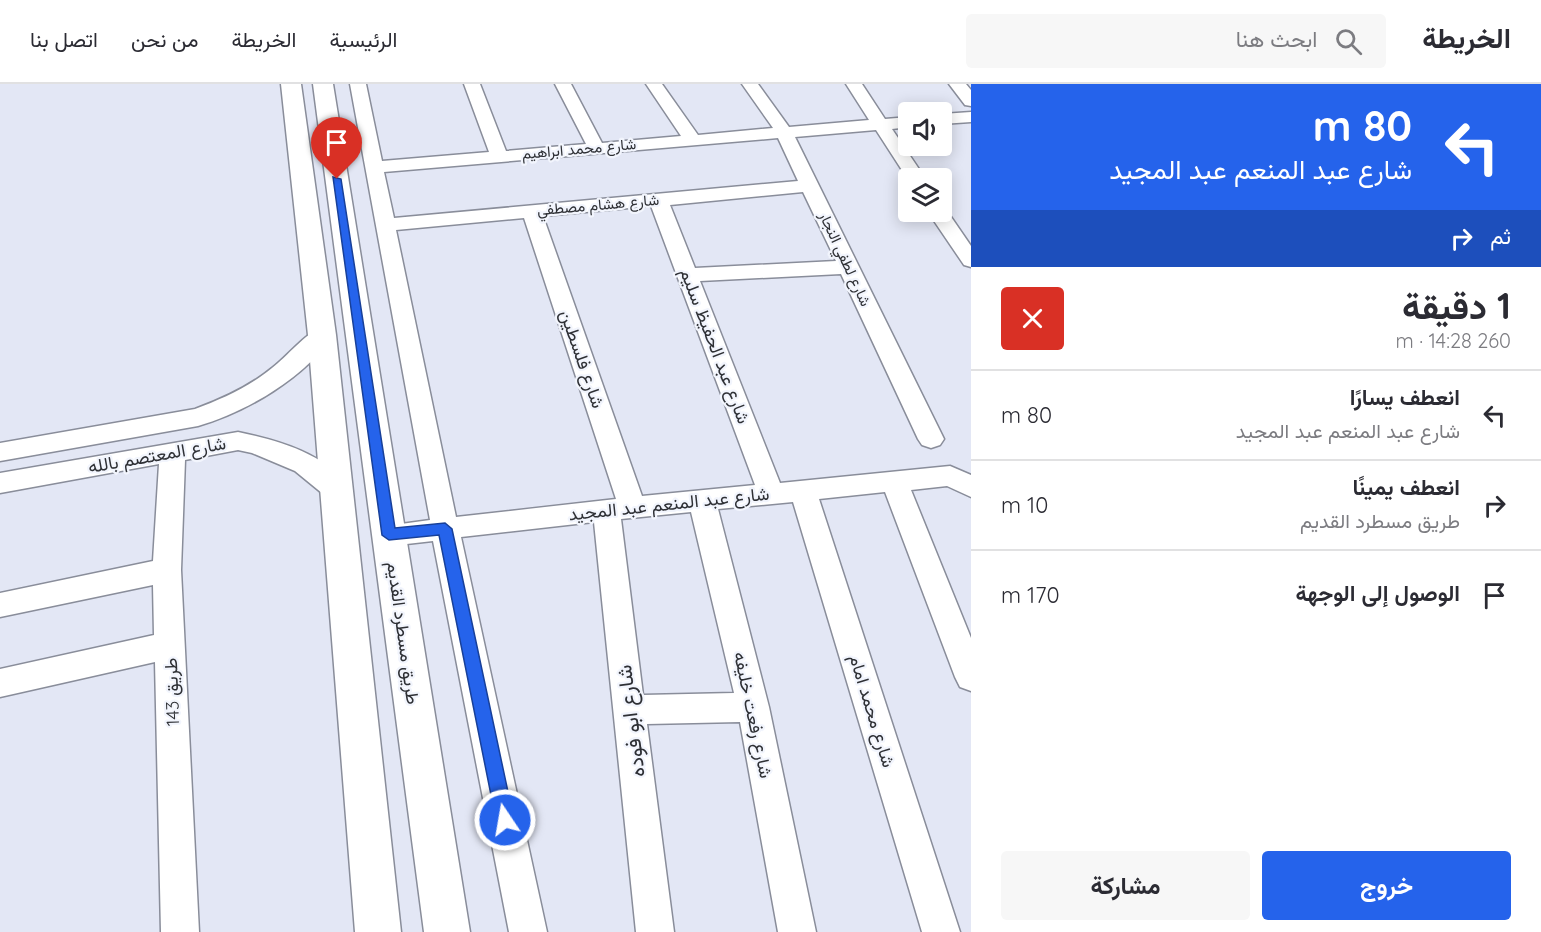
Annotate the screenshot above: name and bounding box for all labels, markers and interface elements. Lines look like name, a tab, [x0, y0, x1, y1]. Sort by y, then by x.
search box	[966, 14, 1386, 68]
text: الخريطة	[1422, 20, 1511, 55]
text: ابحث هنا	[1236, 25, 1317, 53]
icon: search	[1332, 25, 1365, 58]
text: اتصل بنا	[30, 26, 98, 52]
text: من نحن	[131, 26, 198, 52]
text: الخريطة	[231, 26, 296, 52]
text: الرئيسية	[329, 26, 397, 52]
text: 80 m	[1313, 99, 1412, 152]
map controls	[898, 102, 952, 222]
button: sound	[898, 102, 952, 156]
icon: left	[1433, 108, 1511, 186]
pin	[311, 117, 362, 179]
icon: arrive	[320, 126, 353, 159]
street label: شارع محمد ابراهيم	[521, 134, 637, 165]
text: شارع عبد المنعم عبد المجيد	[1109, 152, 1412, 186]
button: layers	[898, 168, 952, 222]
street label: شارع هشام مصطفي	[536, 190, 660, 223]
street label: شارع لطفي النجار	[811, 208, 876, 311]
icon: right	[1445, 222, 1478, 255]
text: ثم	[1490, 222, 1511, 250]
street label: شارع عبد الحفيظ سليم	[674, 265, 756, 427]
text: 1 دقيقة	[1402, 283, 1511, 328]
button: close	[1001, 287, 1064, 350]
street label: شارع فلسطين	[554, 307, 610, 411]
text: 260 m · 14:28	[1395, 328, 1511, 353]
text: انعطف يسارًا	[1350, 383, 1460, 411]
icon: left	[1478, 399, 1511, 432]
text: 80 m	[1001, 401, 1052, 429]
text: شارع عبد المنعم عبد المجيد	[1236, 418, 1460, 443]
street label: شارع المعتصم بالله	[86, 431, 228, 479]
text: انعطف يمينًا	[1352, 473, 1460, 501]
street label: شارع عبد المنعم عبد المجيد	[567, 482, 771, 526]
icon: right	[1478, 489, 1511, 522]
text: 10 m	[1001, 491, 1048, 519]
text: طريق مسطرد القديم	[1300, 508, 1460, 533]
street label: طريق مسطرد القديم	[381, 560, 425, 706]
text: الوصول إلى الوجهة	[1296, 579, 1460, 607]
icon: arrive	[1478, 579, 1511, 612]
text: 170 m	[1001, 581, 1060, 609]
street label: شارع رفعت خليفه	[728, 649, 778, 781]
street label: شارع محمد امام	[843, 652, 901, 770]
street label: طريق 143	[159, 657, 184, 727]
street label: شارع ابو فوده	[610, 663, 652, 779]
position arrow	[473, 788, 537, 852]
button: مشاركة	[1001, 851, 1250, 920]
button: خروج	[1262, 851, 1511, 920]

